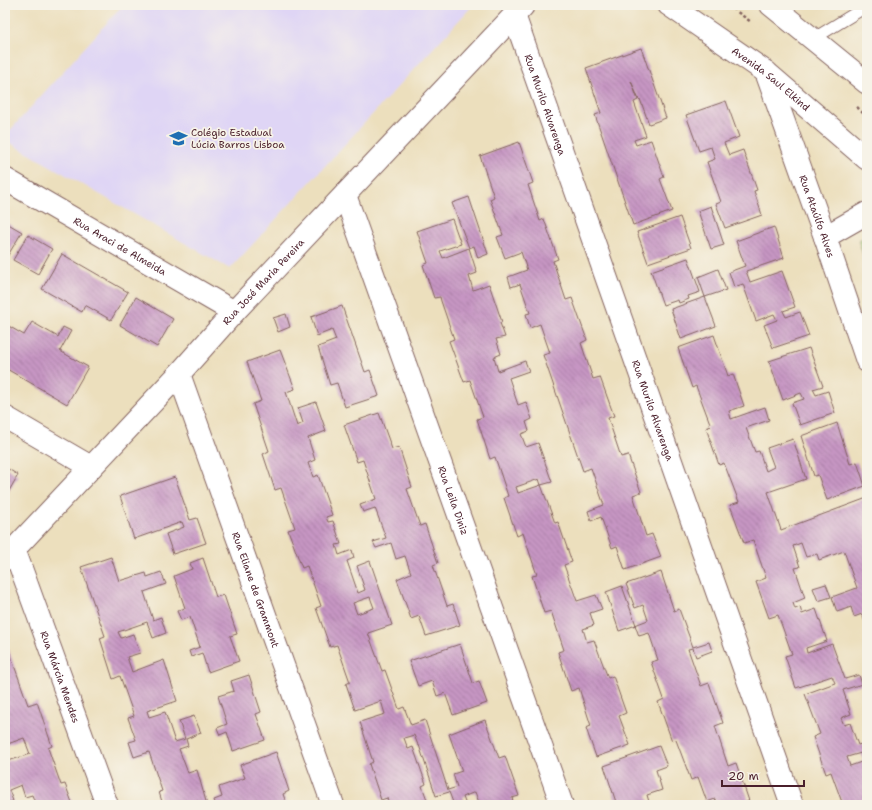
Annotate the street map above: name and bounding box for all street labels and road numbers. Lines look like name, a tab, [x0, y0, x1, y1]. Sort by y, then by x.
street label: Avenida Saul Elkind	[729, 44, 813, 114]
street label: Rua Murilo Alvarenga	[522, 52, 570, 158]
street label: Rua Ataúlfo Alves	[797, 173, 838, 259]
street label: Rua Araci de Almeida	[71, 214, 170, 278]
street label: Rua José Maria Pereira	[219, 235, 307, 327]
street label: Rua Murilo Alvarenga	[629, 358, 677, 463]
street label: Rua Leila Diniz	[435, 464, 472, 536]
street label: Rua Eliane de Grammont	[229, 530, 283, 649]
street label: Rua Márcia Mendes	[38, 629, 83, 725]

